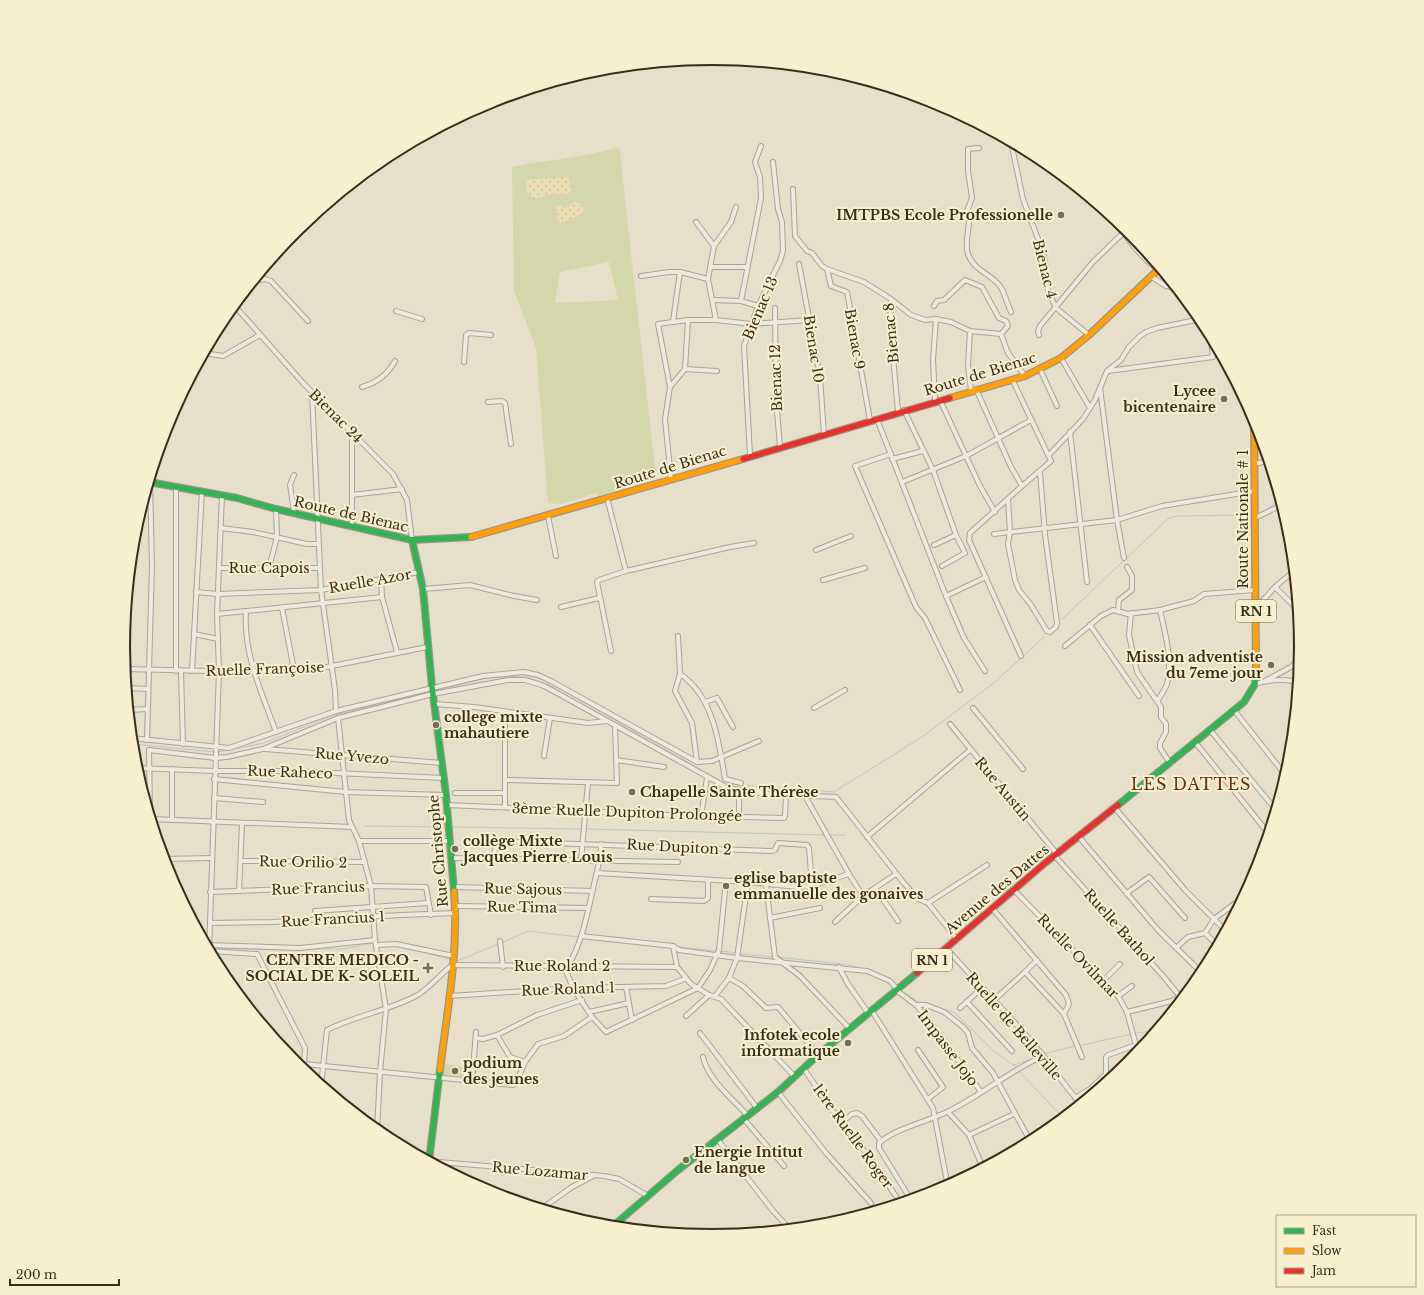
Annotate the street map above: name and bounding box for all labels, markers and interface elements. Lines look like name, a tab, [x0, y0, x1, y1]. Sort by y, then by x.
place label: IMTPBS Ecole Professionelle	[836, 206, 1053, 224]
marker: IMTPBS Ecole Professionelle	[1056, 210, 1066, 220]
street label: Bienac 4	[1029, 237, 1061, 301]
street label: Bienac 13	[739, 273, 781, 343]
street label: Bienac 8	[879, 302, 903, 364]
street label: Bienac 9	[841, 307, 869, 371]
street label: Bienac 10	[800, 314, 828, 384]
street label: Bienac 12	[766, 344, 786, 412]
street label: Route de Bienac	[922, 348, 1039, 400]
place label: Lycee bicentenaire	[1122, 382, 1216, 416]
street label: Bienac 24	[305, 385, 367, 447]
marker: Lycee bicentenaire	[1219, 394, 1229, 404]
street label: Route de Bienac	[612, 441, 729, 493]
street label: Route Nationale # 1	[1234, 449, 1252, 589]
street label: Route de Bienac	[292, 492, 410, 536]
street label: Rue Capois	[228, 559, 310, 577]
street label: Ruelle Azor	[327, 565, 413, 597]
road number: RN 1	[1236, 600, 1276, 622]
place label: Mission adventiste du 7eme jour	[1126, 648, 1263, 682]
street label: Ruelle Françoise	[205, 658, 325, 680]
marker: Mission adventiste du 7eme jour	[1266, 660, 1276, 670]
place label: college mixte mahautiere	[444, 708, 543, 742]
marker: college mixte mahautiere	[431, 720, 441, 730]
street label: Rue Yvezo	[314, 744, 390, 768]
street label: Rue Austin	[971, 753, 1035, 825]
street label: Rue Raheco	[247, 762, 333, 782]
district label: LES DATTES	[1131, 774, 1251, 794]
place label: Chapelle Sainte Thérèse	[640, 783, 818, 801]
marker: Chapelle Sainte Thérèse	[627, 787, 637, 797]
street label: Rue Christophe	[424, 794, 452, 908]
street label: 3ème Ruelle Dupiton Prolongée	[512, 799, 742, 825]
place label: collège Mixte Jacques Pierre Louis	[460, 832, 613, 866]
street label: Rue Dupiton 2	[626, 835, 732, 859]
street label: Avenue des Dattes	[941, 840, 1053, 938]
marker: collège Mixte Jacques Pierre Louis	[450, 844, 460, 854]
street label: Rue Orilio 2	[259, 852, 347, 872]
place label: eglise baptiste emmanuelle des gonaives	[734, 869, 924, 903]
street label: Rue Francius	[271, 877, 365, 899]
street label: Rue Sajous	[484, 879, 562, 899]
marker: eglise baptiste emmanuelle des gonaives	[721, 881, 731, 891]
street label: Ruelle Bathol	[1080, 885, 1158, 969]
street label: Rue Tima	[487, 897, 558, 917]
street label: Rue Francius 1	[281, 907, 385, 931]
street label: Ruelle Ovilmar	[1033, 910, 1123, 1002]
road number: RN 1	[912, 949, 952, 971]
place label: CENTRE MEDICO - SOCIAL DE K- SOLEIL	[245, 951, 419, 985]
street label: Rue Roland 2	[514, 957, 610, 975]
marker: CENTRE MEDICO - SOCIAL DE K- SOLEIL	[422, 962, 434, 974]
street label: Ruelle de Belleville	[962, 968, 1066, 1084]
street label: Rue Roland 1	[521, 978, 615, 1000]
street label: Impasse Jojo	[914, 1006, 982, 1090]
place label: Infotek ecole informatique	[741, 1026, 840, 1060]
marker: Infotek ecole informatique	[843, 1038, 853, 1048]
place label: podium des jeunes	[463, 1054, 539, 1088]
marker: podium des jeunes	[450, 1066, 460, 1076]
street label: 1ère Ruelle Roger	[809, 1080, 897, 1192]
place label: Energie Intitut de langue	[694, 1143, 803, 1177]
marker: Energie Intitut de langue	[681, 1155, 691, 1165]
street label: Rue Lozamar	[491, 1158, 589, 1184]
legend	[1276, 1215, 1416, 1287]
text: Fast	[1312, 1223, 1337, 1238]
text: Slow	[1312, 1243, 1342, 1258]
scale bar	[10, 1261, 119, 1287]
text: Jam	[1310, 1263, 1336, 1278]
text: 200 m	[16, 1267, 57, 1282]

